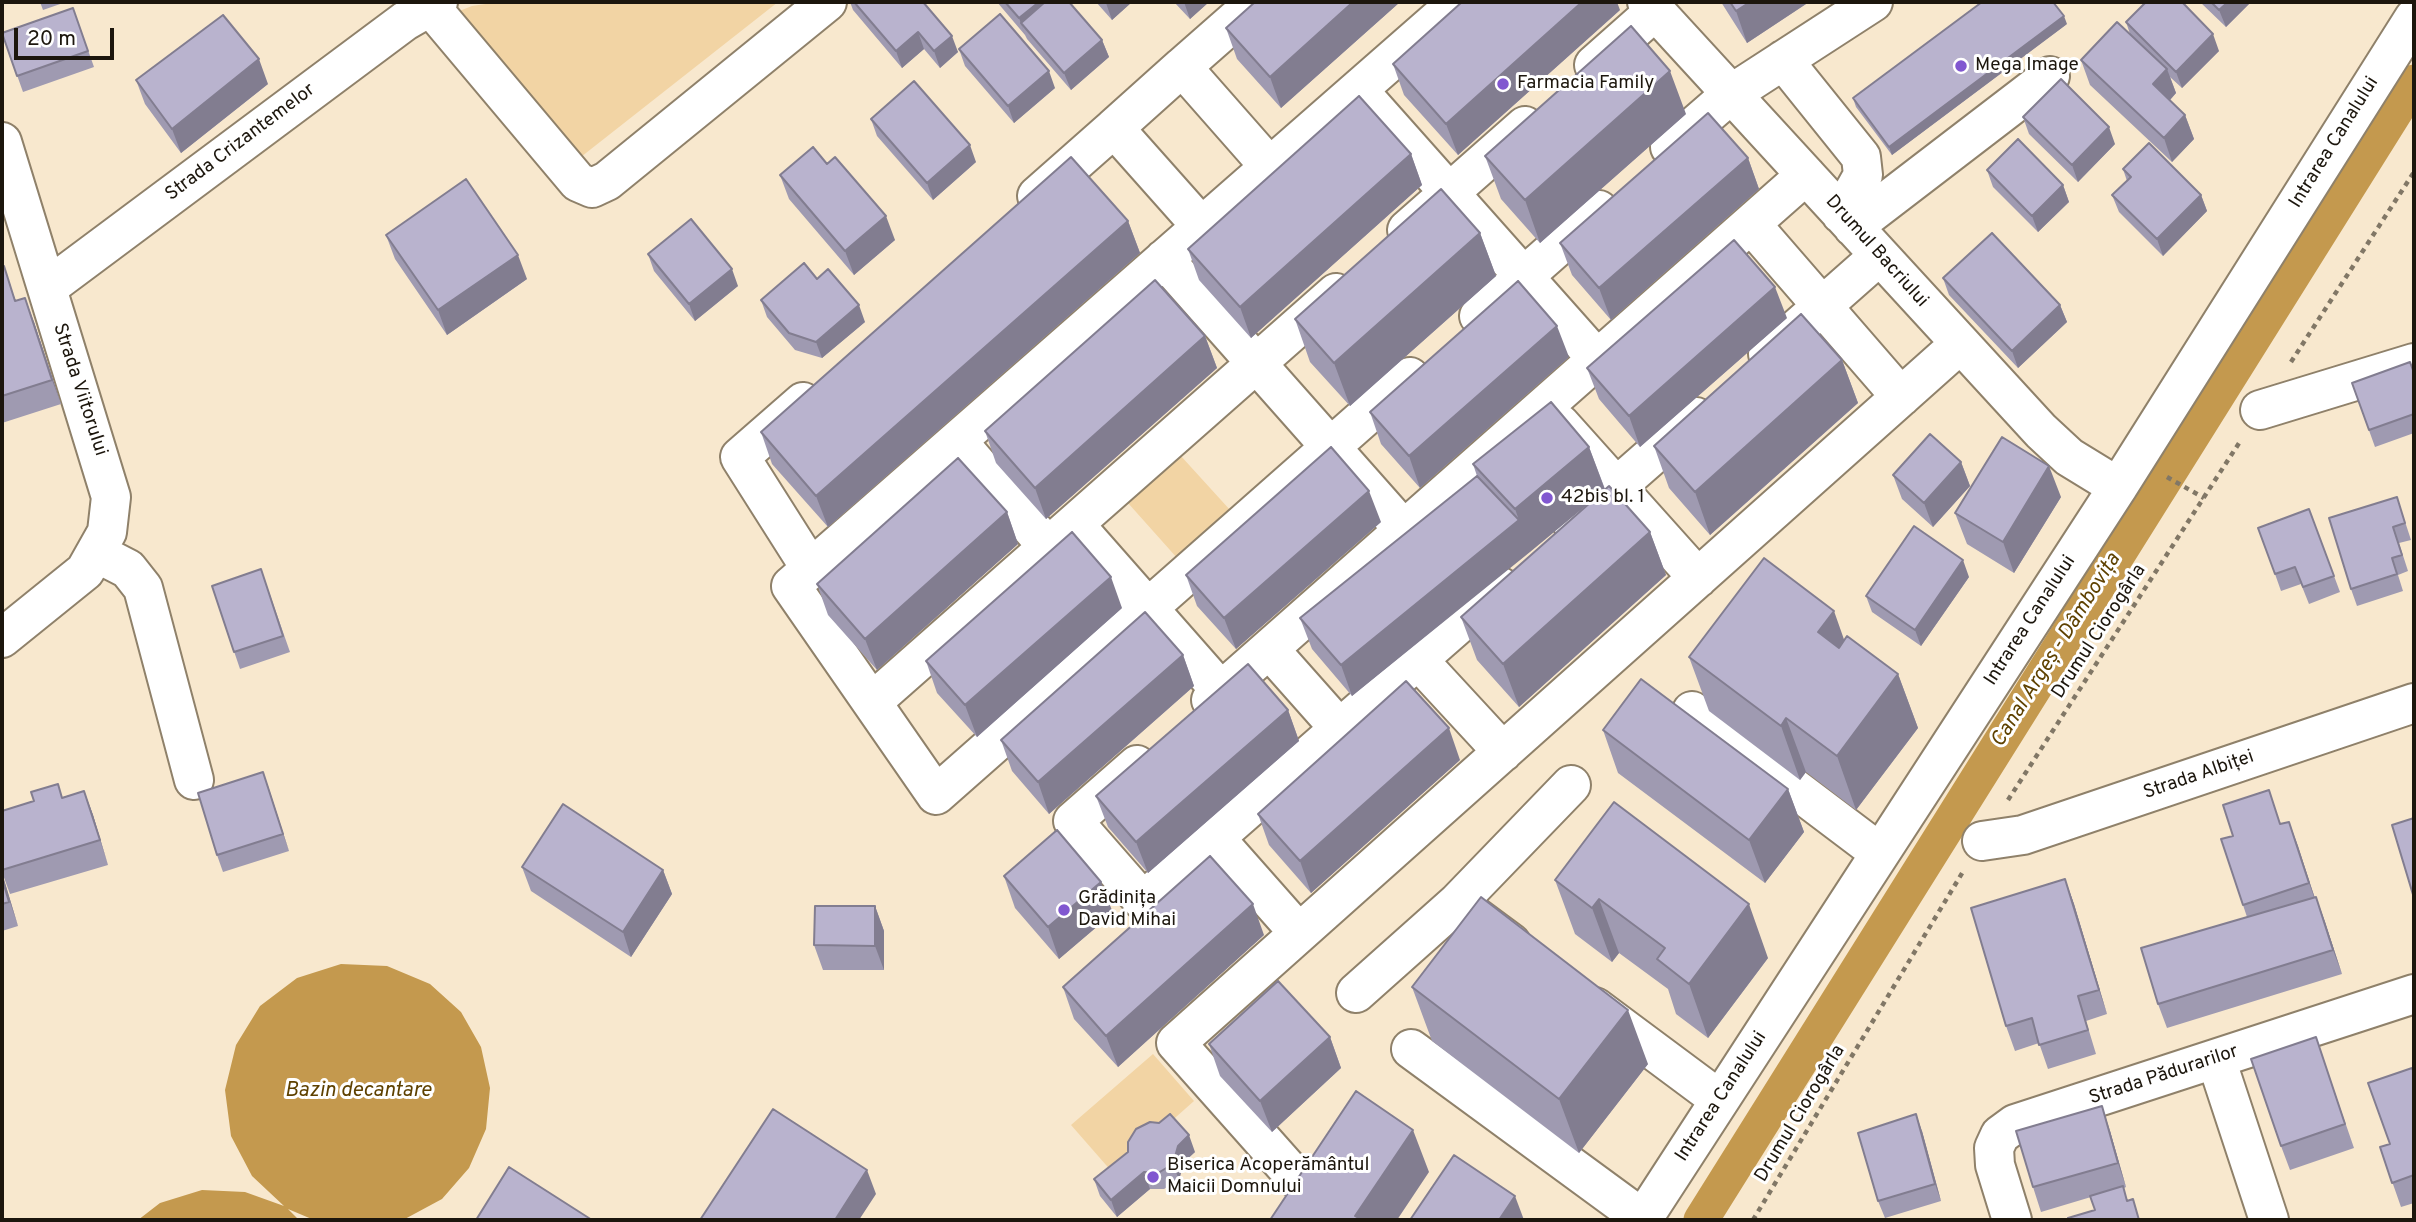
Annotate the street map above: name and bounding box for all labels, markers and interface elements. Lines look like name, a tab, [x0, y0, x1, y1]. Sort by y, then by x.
scale bar	[18, 14, 117, 58]
text: 20 m	[27, 26, 76, 53]
place label: Mega Image	[1975, 55, 2079, 77]
marker: Mega Image	[1953, 58, 1969, 74]
place label: Farmacia Family	[1517, 73, 1654, 95]
street label: Intrarea Canalului	[2285, 73, 2385, 213]
marker: Farmacia Family	[1495, 76, 1511, 92]
street label: Strada Crizantemelor	[162, 79, 320, 207]
street label: Drumul Bacriului	[1820, 191, 1932, 313]
street label: Strada Viitorului	[47, 321, 111, 459]
place label: 42bis bl. 1	[1561, 487, 1645, 509]
marker: 42bis bl. 1	[1539, 490, 1555, 506]
water label: Canal Argeș - Dâmbovița	[1987, 549, 2127, 753]
street label: Intrarea Canalului	[1980, 552, 2082, 690]
street label: Drumul Ciorogârla	[2048, 560, 2152, 704]
street label: Strada Albiței	[2141, 746, 2257, 806]
place label: Grădinița David Mihai	[1078, 888, 1176, 932]
marker: Grădinița David Mihai	[1056, 902, 1072, 918]
street label: Intrarea Canalului	[1671, 1028, 1773, 1166]
street label: Drumul Ciorogârla	[1751, 1041, 1851, 1187]
street label: Strada Pădurarilor	[2087, 1041, 2241, 1111]
water label: Bazin decantare	[285, 1079, 431, 1105]
place label: Biserica Acoperământul Maicii Domnului	[1167, 1155, 1370, 1199]
marker: Biserica Acoperământul Maicii Domnului	[1145, 1169, 1161, 1185]

